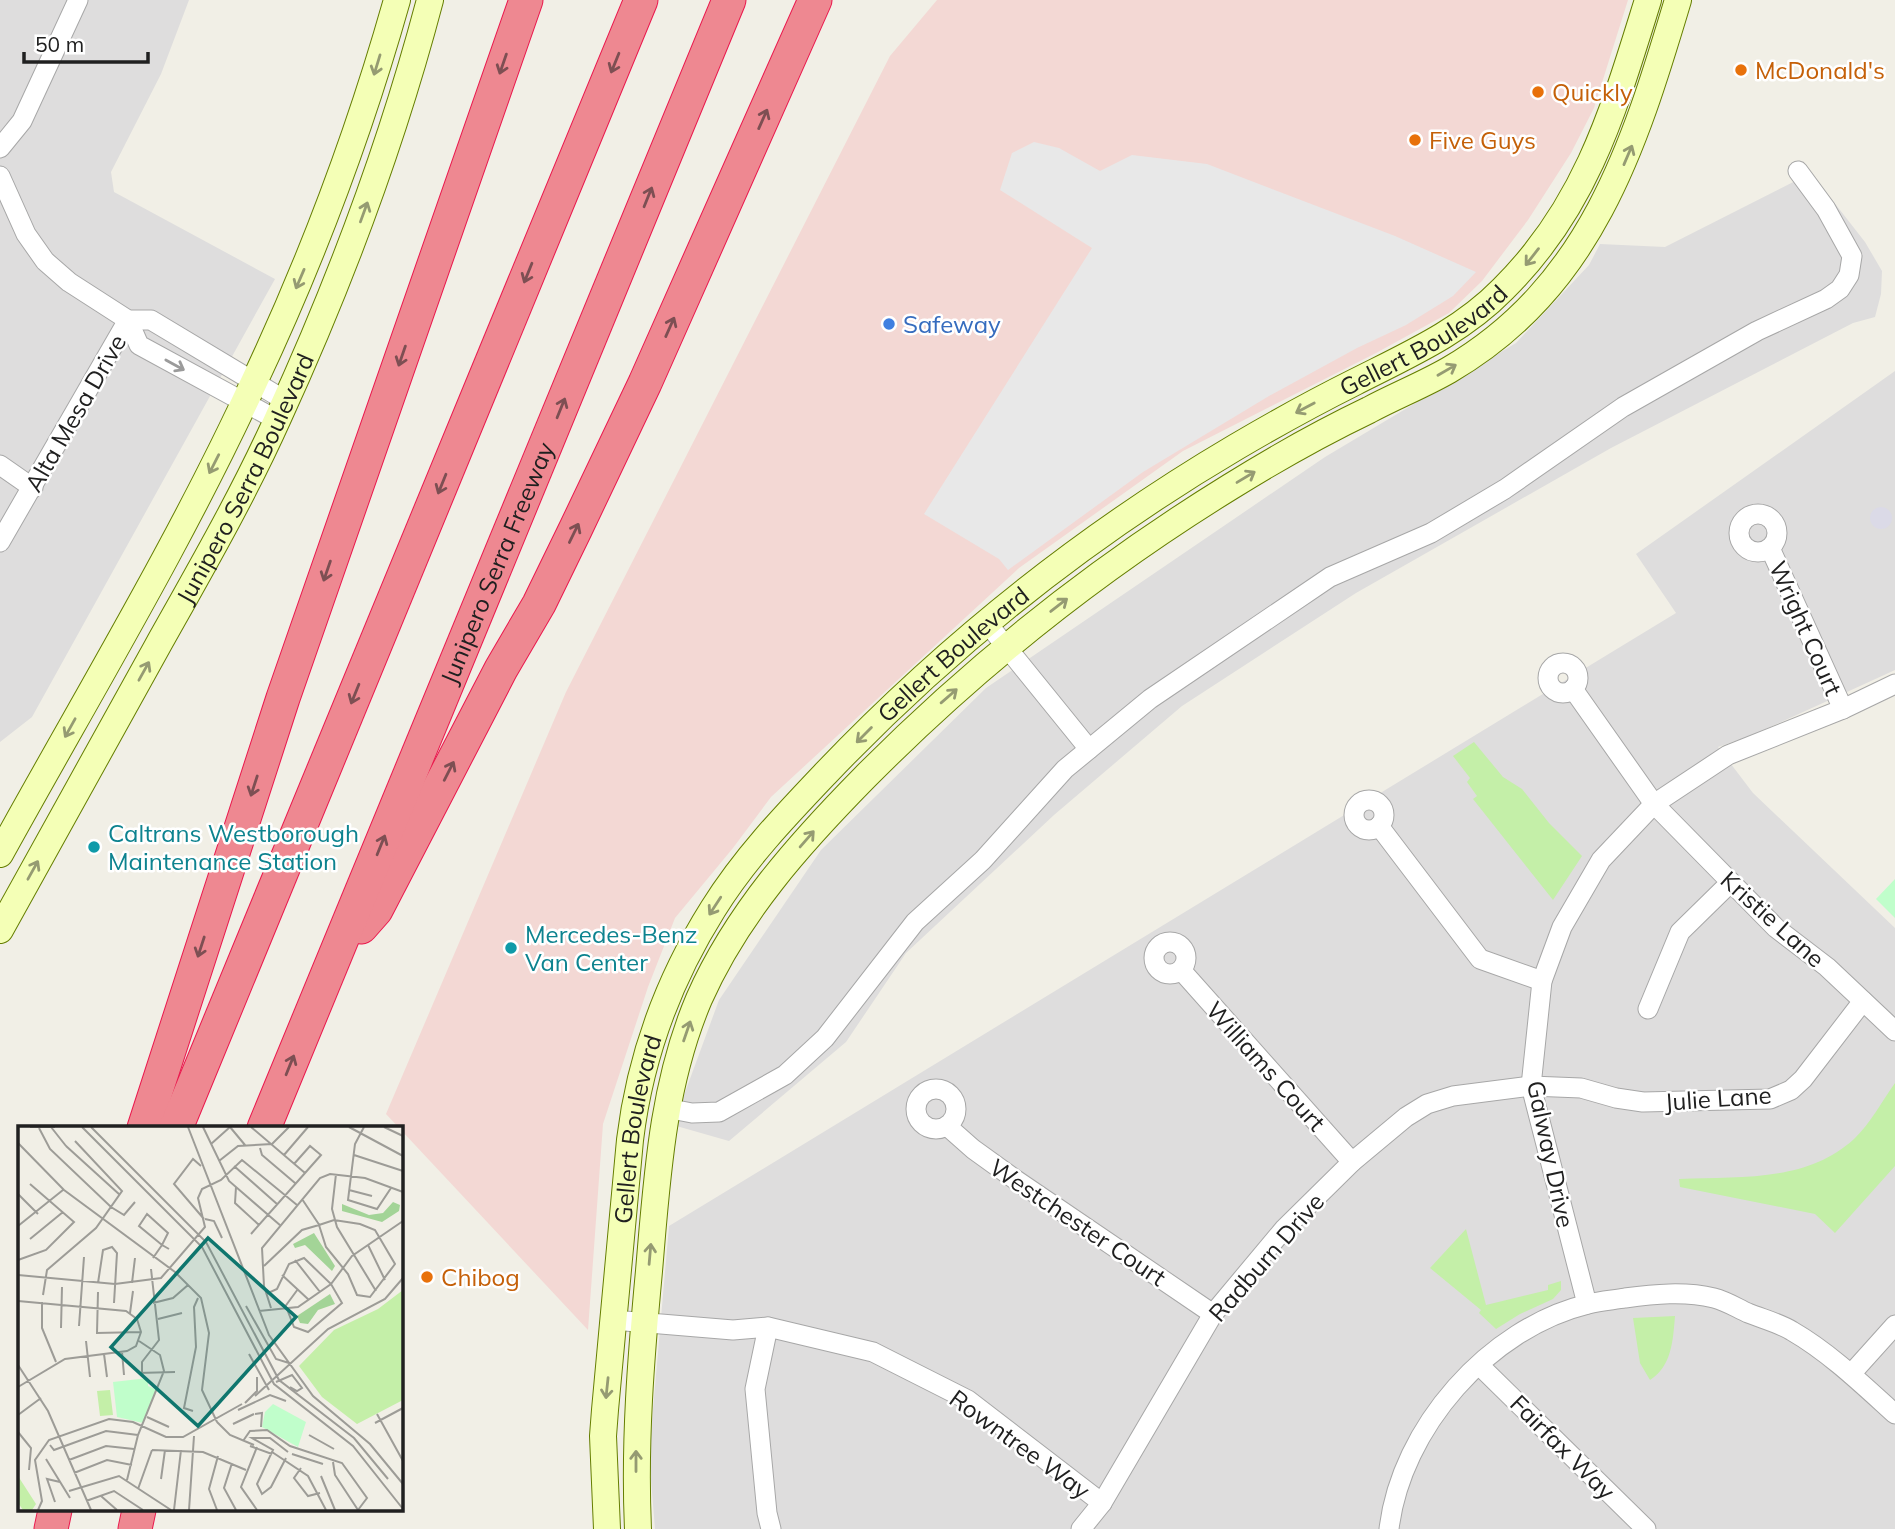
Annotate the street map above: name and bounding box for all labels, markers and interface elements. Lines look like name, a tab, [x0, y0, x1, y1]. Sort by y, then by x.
scale bar	[24, 21, 149, 65]
text: 50 m	[35, 31, 84, 57]
one-way arrow	[608, 52, 621, 73]
one-way arrow	[496, 53, 508, 75]
one-way arrow	[370, 54, 383, 76]
place label: McDonald's	[1755, 55, 1885, 85]
marker: McDonald's	[1733, 62, 1749, 78]
place label: Quickly	[1552, 77, 1633, 107]
marker: Quickly	[1530, 84, 1546, 100]
one-way arrow	[757, 109, 770, 130]
place label: Five Guys	[1429, 125, 1536, 155]
marker: Five Guys	[1407, 132, 1423, 148]
one-way arrow	[1622, 144, 1635, 166]
one-way arrow	[642, 187, 655, 209]
one-way arrow	[358, 201, 371, 223]
one-way arrow	[1525, 247, 1540, 265]
one-way arrow	[521, 262, 534, 284]
one-way arrow	[293, 268, 306, 290]
street label: Gellert Boulevard	[1334, 278, 1514, 402]
place label: Safeway	[903, 309, 1001, 339]
one-way arrow	[664, 316, 677, 338]
marker: Safeway	[881, 316, 897, 332]
street label: Alta Mesa Drive	[18, 329, 132, 497]
one-way arrow	[394, 344, 407, 366]
street label: Junipero Serra Boulevard	[169, 349, 320, 609]
one-way arrow	[164, 359, 185, 372]
one-way arrow	[1437, 363, 1457, 377]
one-way arrow	[555, 397, 568, 419]
one-way arrow	[1295, 402, 1315, 416]
street label: Junipero Serra Freeway	[434, 437, 560, 689]
one-way arrow	[207, 453, 220, 474]
one-way arrow	[1236, 469, 1256, 483]
one-way arrow	[434, 472, 447, 494]
one-way arrow	[568, 523, 581, 544]
street label: Wright Court	[1763, 556, 1849, 700]
one-way arrow	[320, 559, 332, 581]
street label: Gellert Boulevard	[871, 580, 1035, 728]
one-way arrow	[1049, 597, 1067, 612]
one-way arrow	[137, 662, 151, 682]
one-way arrow	[347, 683, 360, 704]
one-way arrow	[940, 688, 958, 704]
one-way arrow	[63, 717, 76, 738]
one-way arrow	[855, 726, 872, 743]
one-way arrow	[442, 761, 456, 782]
one-way arrow	[247, 775, 259, 797]
place label: Caltrans Westborough Maintenance Station	[108, 818, 359, 876]
one-way arrow	[799, 830, 815, 848]
one-way arrow	[375, 834, 388, 856]
marker: Caltrans Westborough Maintenance Station	[86, 839, 102, 855]
one-way arrow	[27, 860, 40, 881]
street label: Kristie Lane	[1715, 865, 1831, 973]
one-way arrow	[707, 896, 721, 916]
place label: Mercedes-Benz Van Center	[525, 919, 697, 977]
one-way arrow	[194, 936, 207, 958]
marker: Mercedes-Benz Van Center	[503, 940, 519, 956]
street label: Williams Court	[1200, 995, 1332, 1137]
one-way arrow	[682, 1020, 694, 1042]
street label: Gellert Boulevard	[607, 1031, 668, 1225]
one-way arrow	[284, 1055, 297, 1076]
street label: Galway Drive	[1521, 1078, 1581, 1230]
street label: Julie Lane	[1664, 1079, 1772, 1117]
inset map	[18, 1126, 402, 1512]
street label: Westchester Court	[984, 1152, 1172, 1292]
street label: Radburn Drive	[1202, 1187, 1330, 1327]
one-way arrow	[644, 1243, 657, 1266]
place label: Chibog	[441, 1262, 520, 1292]
marker: Chibog	[419, 1269, 435, 1285]
one-way arrow	[601, 1376, 614, 1398]
street label: Rowntree Way	[944, 1383, 1096, 1505]
street label: Fairfax Way	[1504, 1388, 1622, 1506]
one-way arrow	[629, 1450, 643, 1473]

